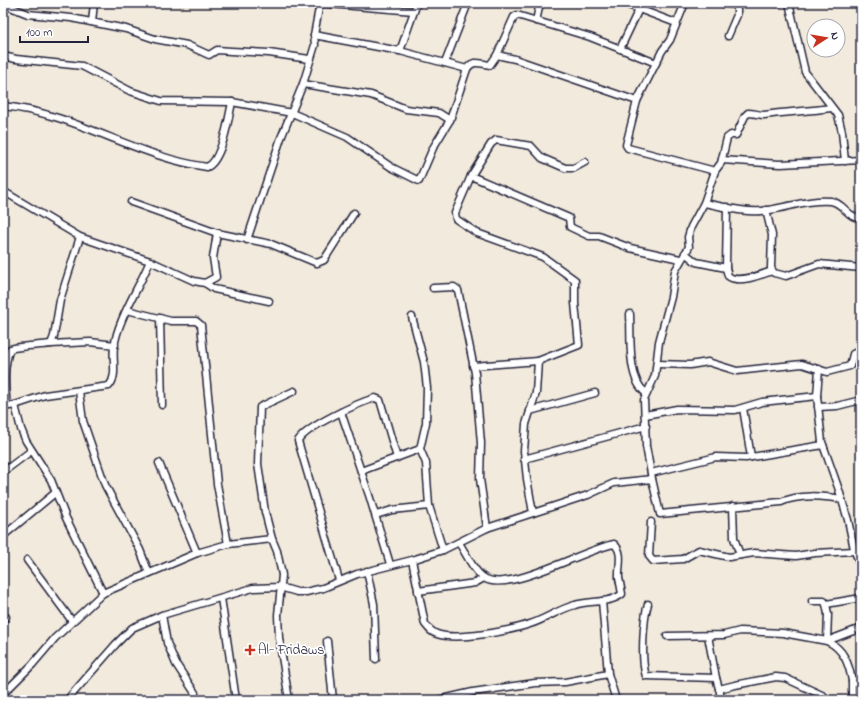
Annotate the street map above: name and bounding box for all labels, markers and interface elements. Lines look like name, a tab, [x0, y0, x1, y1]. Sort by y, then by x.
scale bar	[20, 18, 88, 44]
north arrow	[806, 18, 846, 58]
text: 100 m	[26, 24, 53, 42]
text: N	[826, 31, 843, 41]
place label: Al- Fridaws	[258, 640, 324, 661]
marker: Al- Fridaws	[245, 645, 255, 655]

